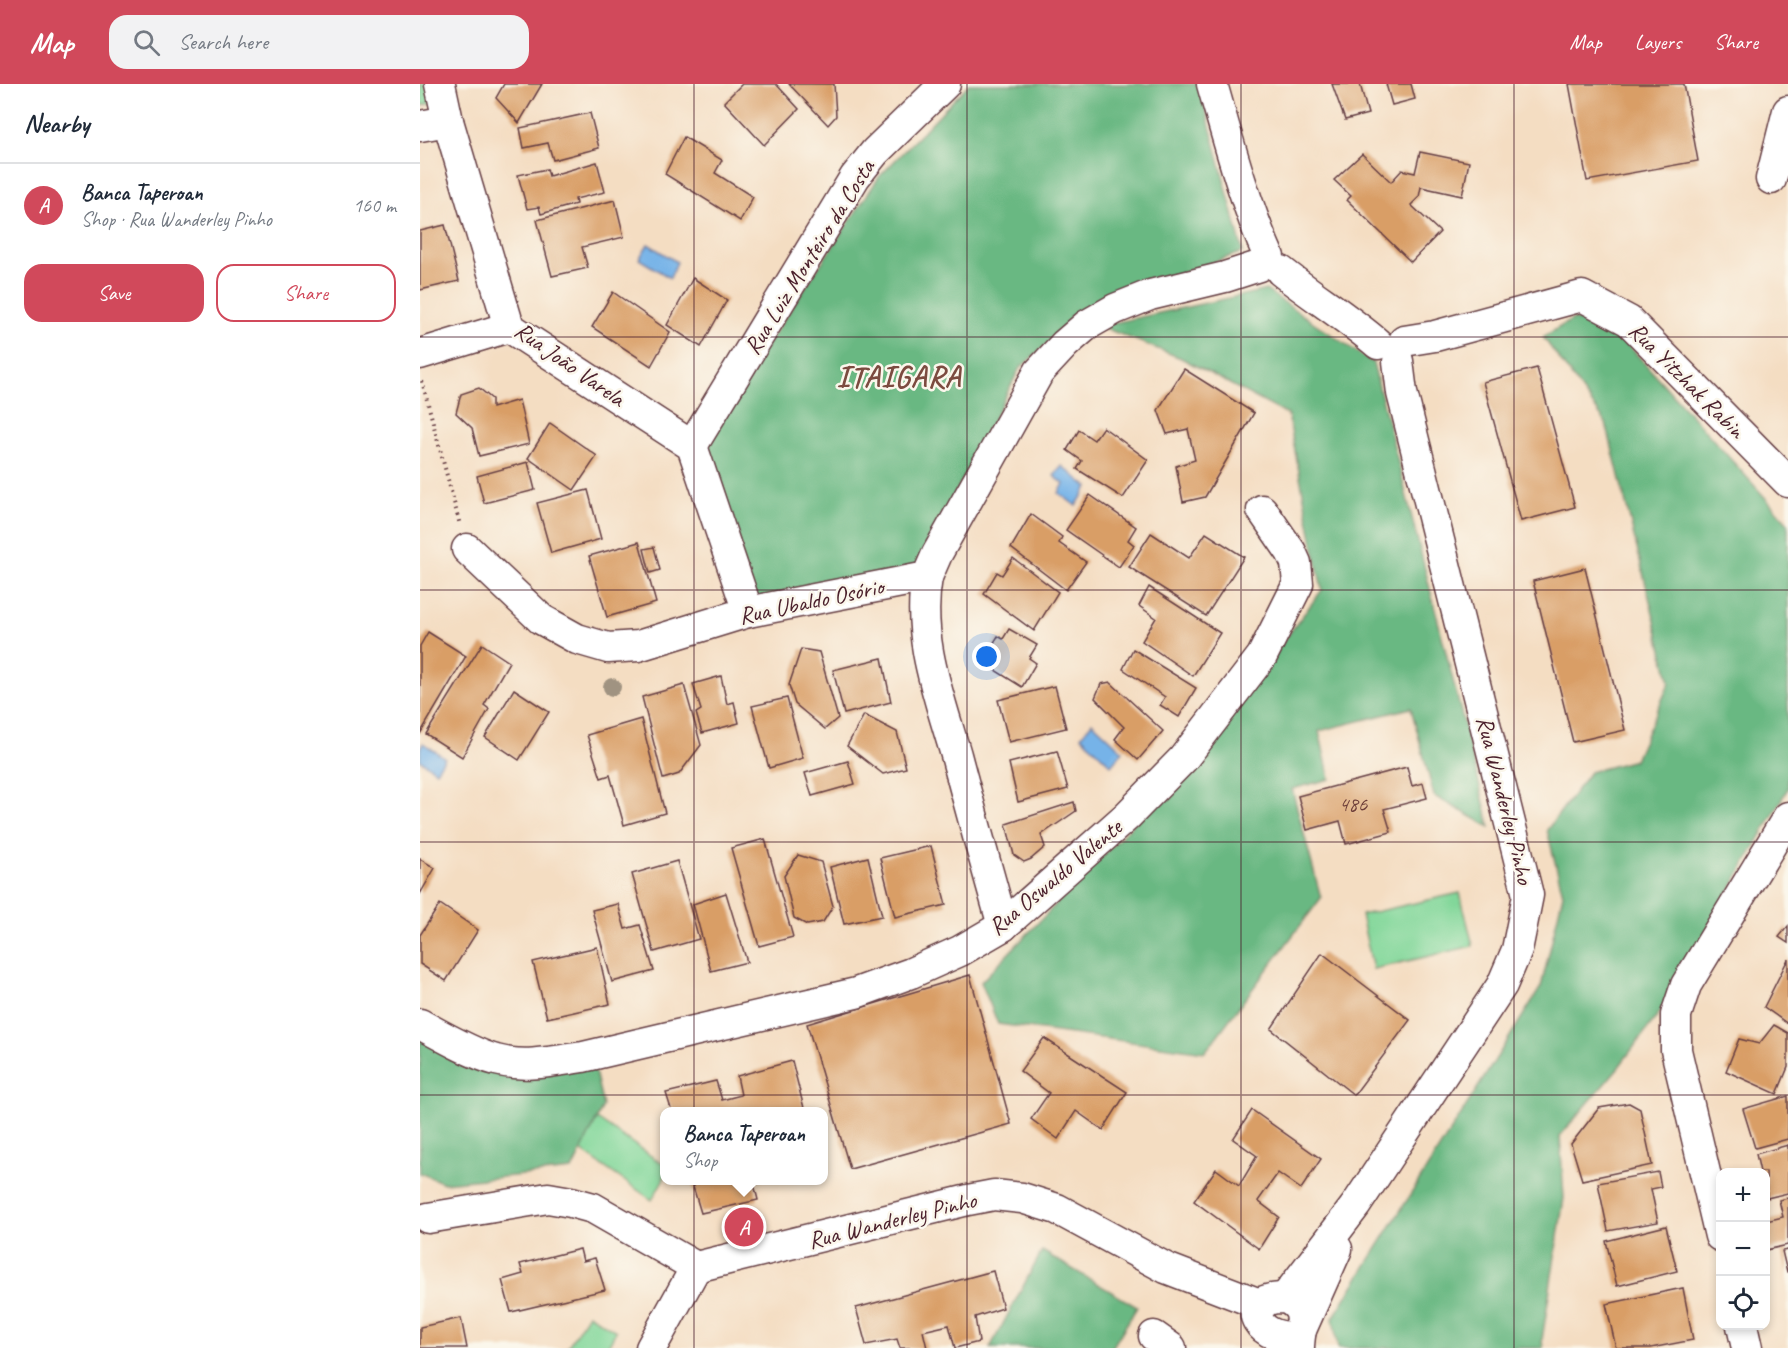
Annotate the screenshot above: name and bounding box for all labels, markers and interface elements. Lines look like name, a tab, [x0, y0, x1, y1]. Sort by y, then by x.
search box	[109, 15, 529, 69]
text: Map	[30, 25, 73, 60]
icon: search	[130, 26, 163, 59]
text: Search here	[178, 28, 268, 56]
text: Map	[1569, 29, 1602, 55]
text: Layers	[1635, 29, 1681, 55]
text: Share	[1714, 29, 1758, 55]
text: Nearby	[24, 107, 89, 140]
street label: Rua Luiz Monteiro da Costa	[737, 153, 882, 360]
text: Banca Taperoan	[81, 179, 203, 207]
text: A	[38, 193, 49, 218]
text: 160 m	[353, 193, 396, 218]
text: Shop · Rua Wanderley Pinho	[81, 207, 272, 232]
button: Save	[24, 264, 204, 322]
button: Share	[216, 264, 396, 322]
street label: Rua João Varela	[509, 315, 632, 414]
street label: Rua Yitzhak Rabin	[1622, 315, 1752, 445]
district label: ITAIGARA	[836, 358, 963, 396]
street label: Rua Ubaldo Osório	[736, 571, 889, 631]
your location	[972, 642, 1001, 671]
street label: Rua Wanderley Pinho	[1470, 713, 1541, 889]
house number: 486	[1339, 791, 1368, 817]
street label: Rua Oswaldo Valente	[982, 811, 1130, 942]
popup	[660, 1107, 828, 1185]
text: Banca Taperoan	[683, 1120, 805, 1148]
text: Shop	[683, 1148, 717, 1173]
map controls	[1716, 1168, 1770, 1330]
button: +	[1716, 1168, 1770, 1222]
street label: Rua Wanderley Pinho	[805, 1184, 981, 1255]
pin: A	[724, 1204, 764, 1250]
button: −	[1716, 1222, 1770, 1276]
button: locate	[1716, 1276, 1770, 1330]

